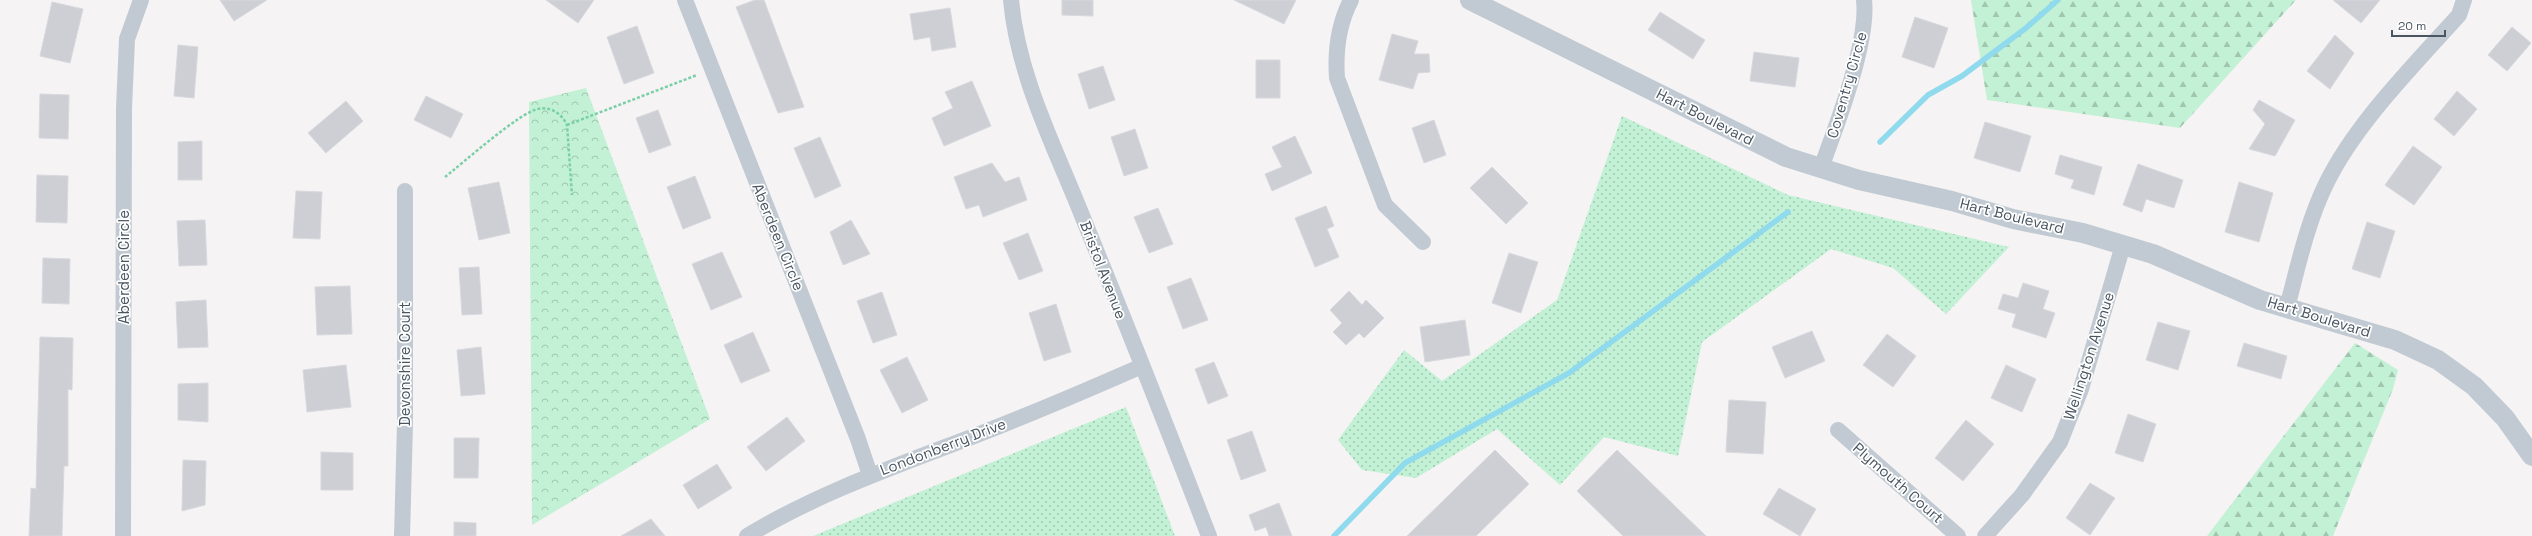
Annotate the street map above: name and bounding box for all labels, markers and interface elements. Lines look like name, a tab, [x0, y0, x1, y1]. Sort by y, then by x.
scale bar	[2392, 12, 2445, 38]
text: 20 m	[2398, 18, 2426, 34]
street label: Coventry Circle	[1822, 29, 1871, 140]
street label: Hart Boulevard	[1653, 84, 1757, 149]
street label: Aberdeen Circle	[748, 180, 809, 293]
street label: Hart Boulevard	[1958, 193, 2066, 238]
street label: Aberdeen Circle	[114, 210, 133, 324]
street label: Bristol Avenue	[1076, 218, 1131, 322]
street label: Wellington Avenue	[2059, 289, 2118, 422]
street label: Hart Boulevard	[2265, 292, 2373, 341]
street label: Devonshire Court	[395, 302, 414, 426]
street label: Londonberry Drive	[877, 414, 1009, 479]
street label: Plymouth Court	[1849, 438, 1948, 527]

